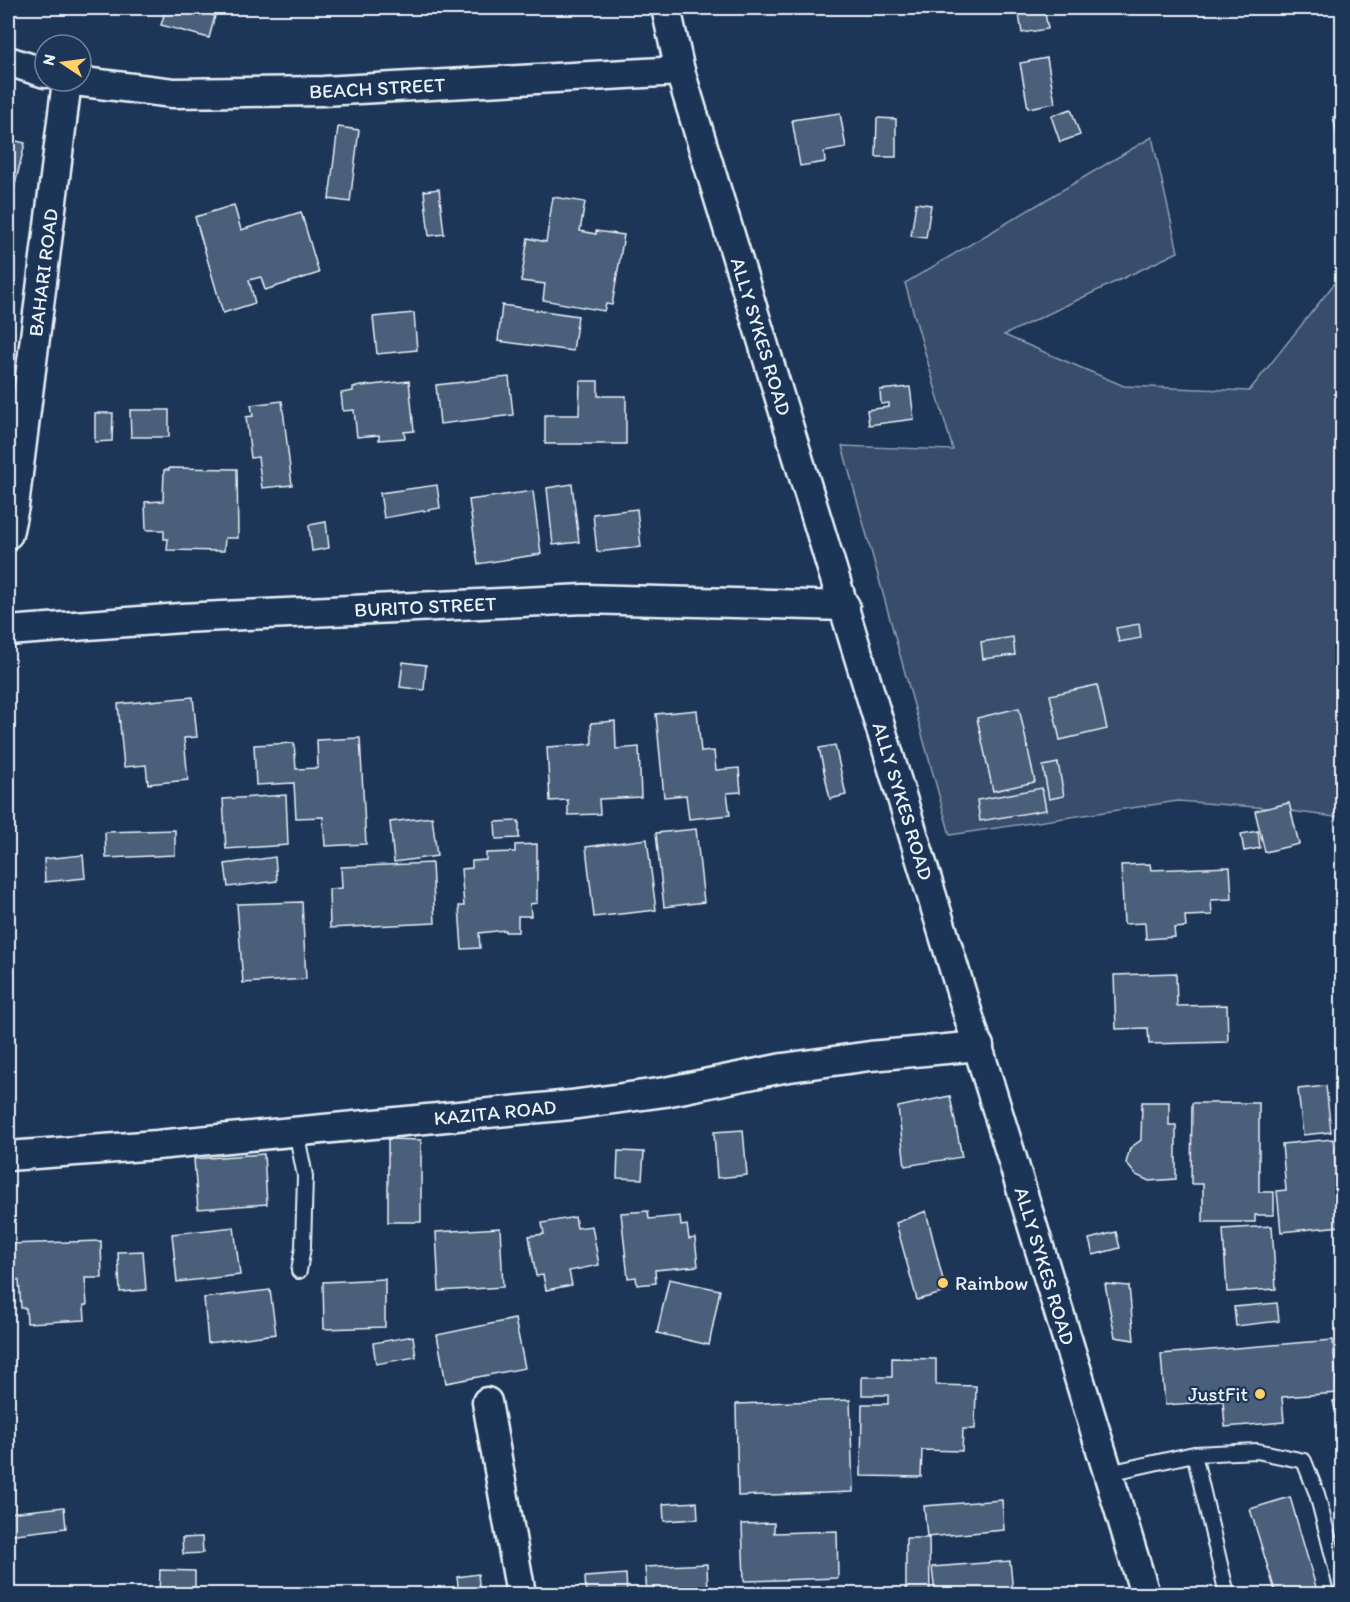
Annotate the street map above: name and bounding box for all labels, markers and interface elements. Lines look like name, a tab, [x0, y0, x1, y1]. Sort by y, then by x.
north arrow	[33, 33, 93, 93]
text: N	[38, 52, 59, 67]
street label: BEACH STREET	[309, 72, 446, 103]
street label: BAHARI ROAD	[23, 207, 63, 338]
street label: ALLY SYKES ROAD	[726, 254, 796, 418]
street label: BURITO STREET	[354, 591, 497, 622]
street label: ALLY SYKES ROAD	[868, 719, 938, 883]
street label: KAZITA ROAD	[433, 1094, 557, 1130]
street label: ALLY SYKES ROAD	[1009, 1184, 1080, 1348]
place label: Rainbow	[955, 1271, 1028, 1295]
marker: Rainbow	[936, 1276, 950, 1290]
place label: JustFit	[1188, 1382, 1248, 1406]
marker: JustFit	[1253, 1387, 1267, 1401]

